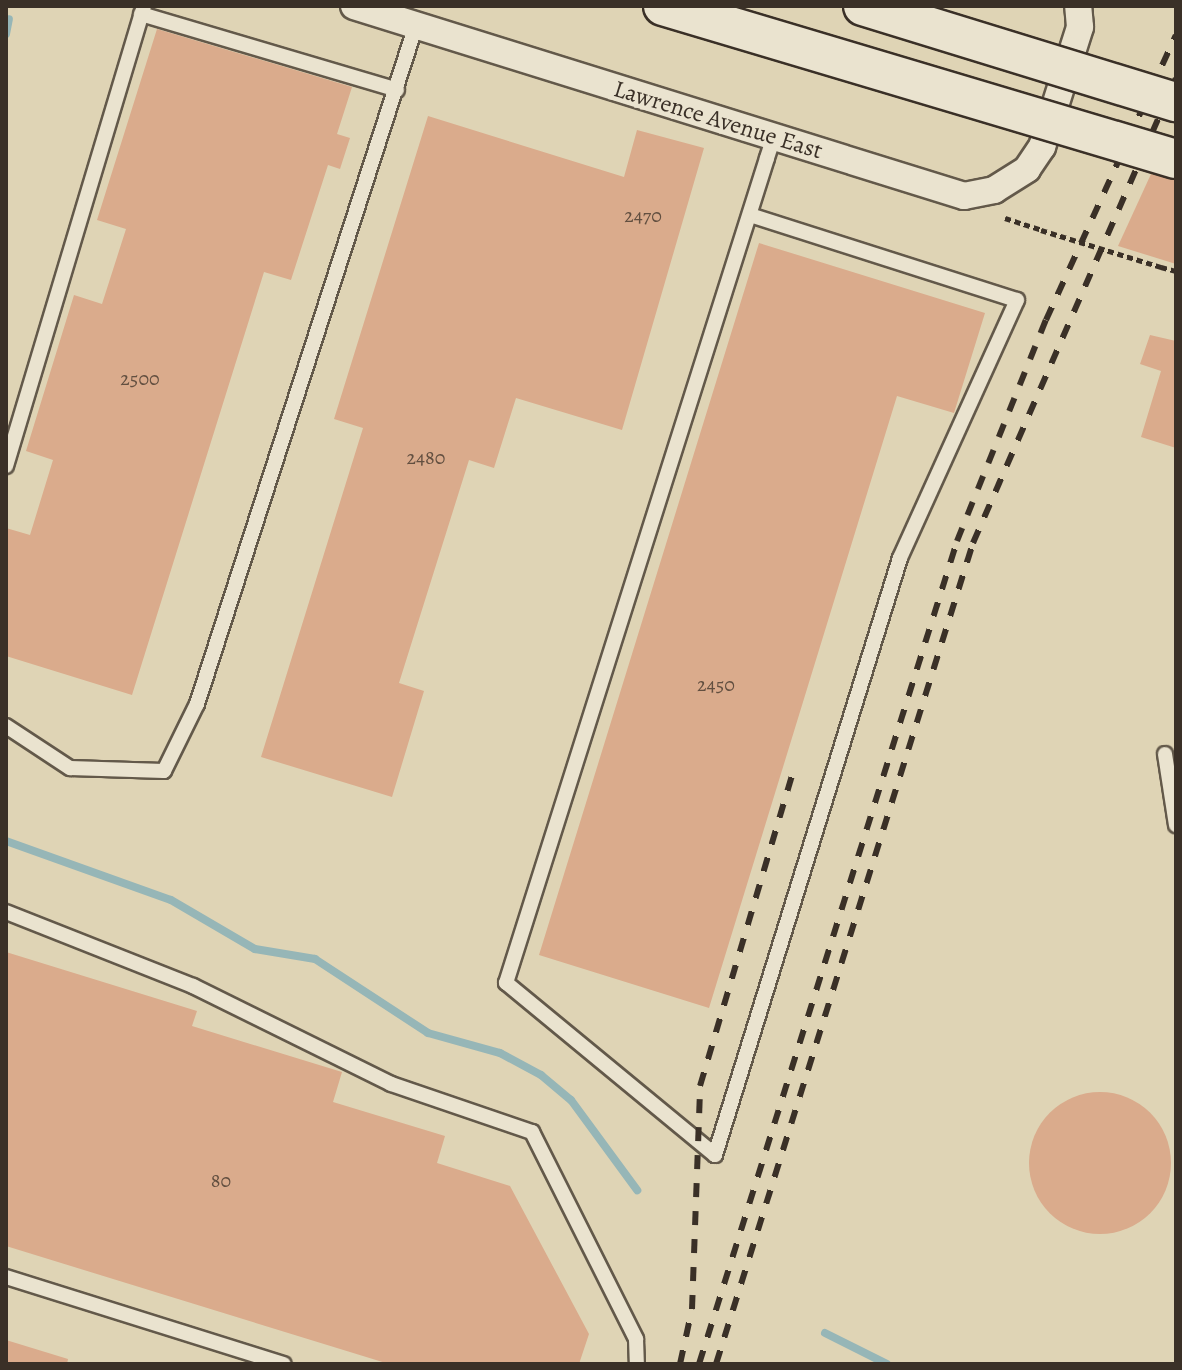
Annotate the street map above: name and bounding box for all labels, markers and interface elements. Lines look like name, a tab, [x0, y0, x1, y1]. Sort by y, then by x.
street label: Lawrence Avenue East	[610, 75, 826, 165]
house number: 2470	[624, 203, 662, 227]
house number: 2500	[120, 366, 160, 390]
house number: 2480	[407, 445, 445, 469]
house number: 2450	[697, 672, 735, 696]
house number: 80	[211, 1168, 231, 1192]

